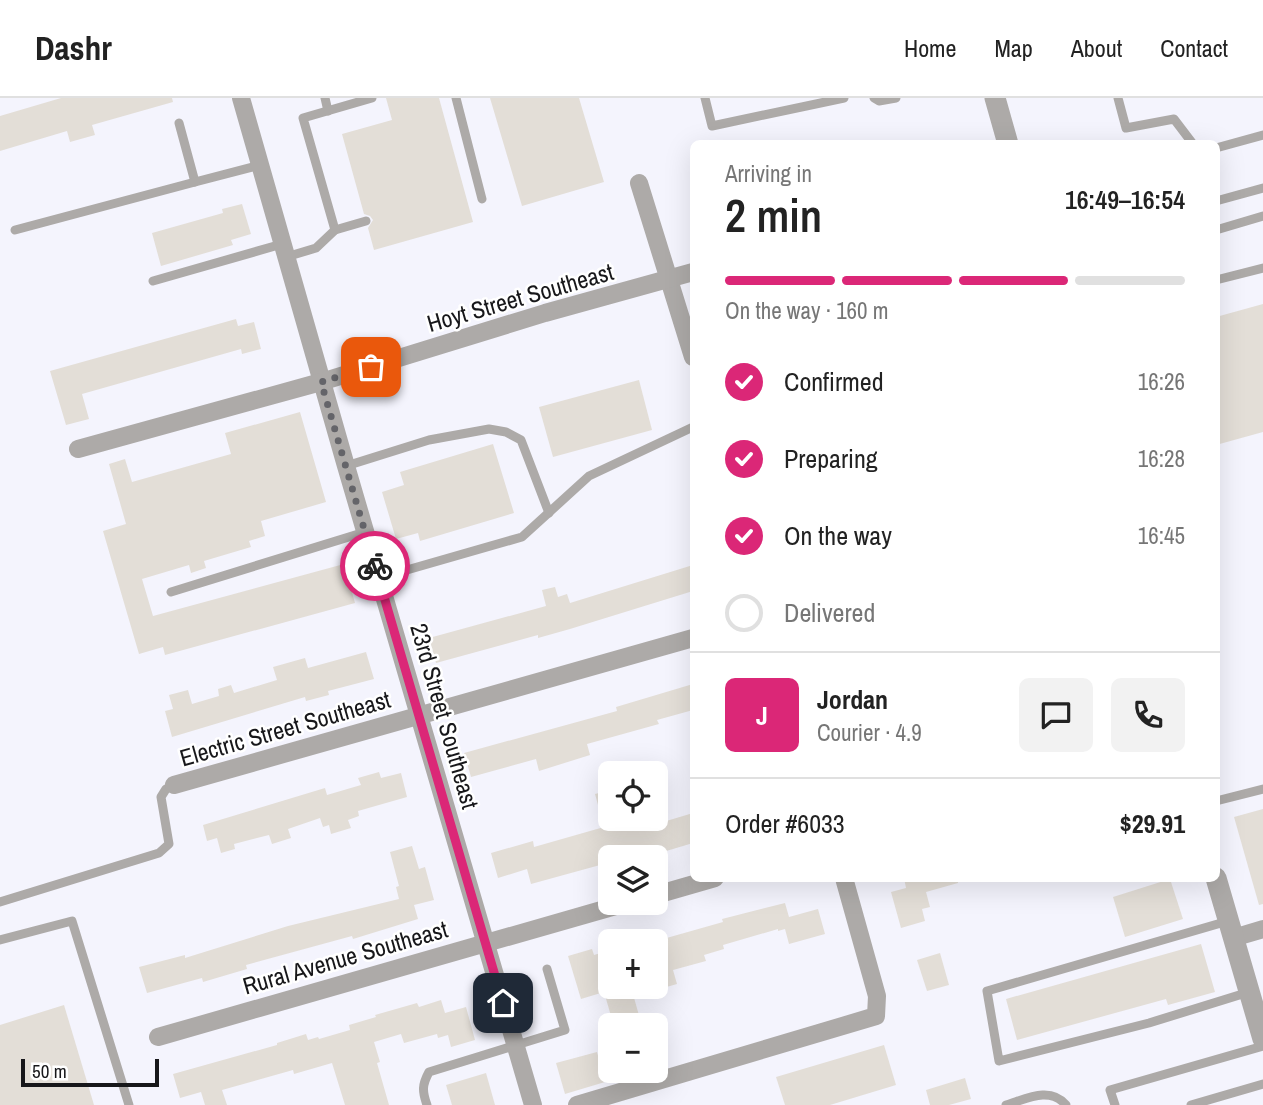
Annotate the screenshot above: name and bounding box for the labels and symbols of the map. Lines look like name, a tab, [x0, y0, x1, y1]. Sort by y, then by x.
street label: Hoyt Street Southeast	[423, 255, 617, 339]
pin	[341, 337, 401, 397]
courier	[340, 531, 410, 601]
street label: 23rd Street Southeast	[403, 620, 487, 813]
street label: Electric Street Southeast	[176, 682, 395, 773]
street label: Rural Avenue Southeast	[239, 912, 452, 1002]
pin	[473, 973, 533, 1033]
scale bar	[21, 1056, 159, 1088]

